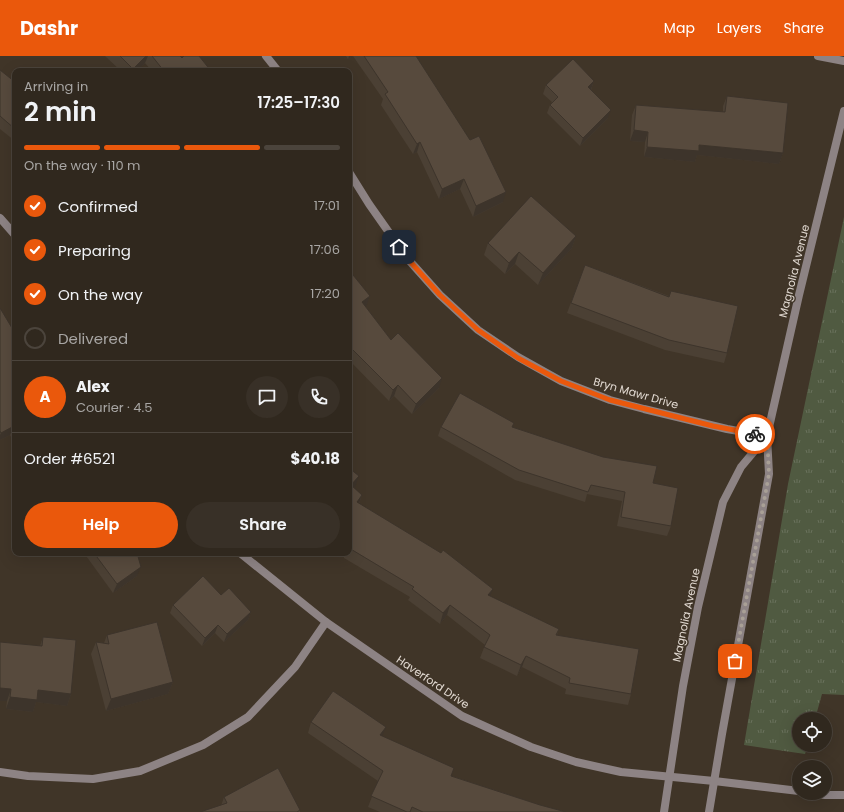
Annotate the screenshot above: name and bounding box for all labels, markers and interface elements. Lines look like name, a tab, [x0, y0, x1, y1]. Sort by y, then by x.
text: Dashr	[20, 15, 78, 42]
text: Map	[664, 18, 695, 38]
text: Layers	[717, 18, 761, 38]
text: Share	[783, 18, 824, 38]
text: Arriving in	[24, 77, 88, 96]
text: 17:25–17:30	[257, 92, 340, 113]
text: 2 min	[24, 94, 97, 130]
text: On the way · 110 m	[24, 156, 140, 175]
icon: check	[24, 195, 46, 217]
text: Confirmed	[58, 196, 138, 217]
text: 17:01	[314, 196, 340, 215]
street label: Magnolia Avenue	[775, 223, 813, 319]
pin	[382, 230, 416, 264]
icon: home	[388, 236, 410, 258]
icon: check	[24, 239, 46, 261]
text: Preparing	[58, 240, 131, 261]
text: 17:06	[310, 240, 340, 259]
icon: check	[24, 283, 46, 305]
text: On the way	[58, 284, 143, 305]
text: 17:20	[310, 284, 340, 303]
text: Delivered	[58, 328, 128, 349]
street label: Bryn Mawr Drive	[592, 373, 680, 413]
text: Alex	[76, 376, 110, 397]
button: chat	[246, 376, 288, 418]
button: phone	[298, 376, 340, 418]
text: A	[39, 386, 51, 407]
text: Courier · 4.5	[76, 398, 152, 417]
courier	[735, 414, 775, 454]
icon: bike	[744, 423, 766, 445]
text: Order #6521	[24, 448, 115, 469]
text: $40.18	[291, 448, 340, 469]
button: Help	[24, 502, 178, 548]
button: Share	[186, 502, 340, 548]
street label: Magnolia Avenue	[668, 566, 704, 663]
pin	[718, 644, 752, 678]
icon: bag	[724, 650, 746, 672]
street label: Haverford Drive	[393, 652, 473, 712]
map controls	[792, 712, 832, 800]
button: locate	[792, 712, 832, 752]
button: layers	[792, 760, 832, 800]

